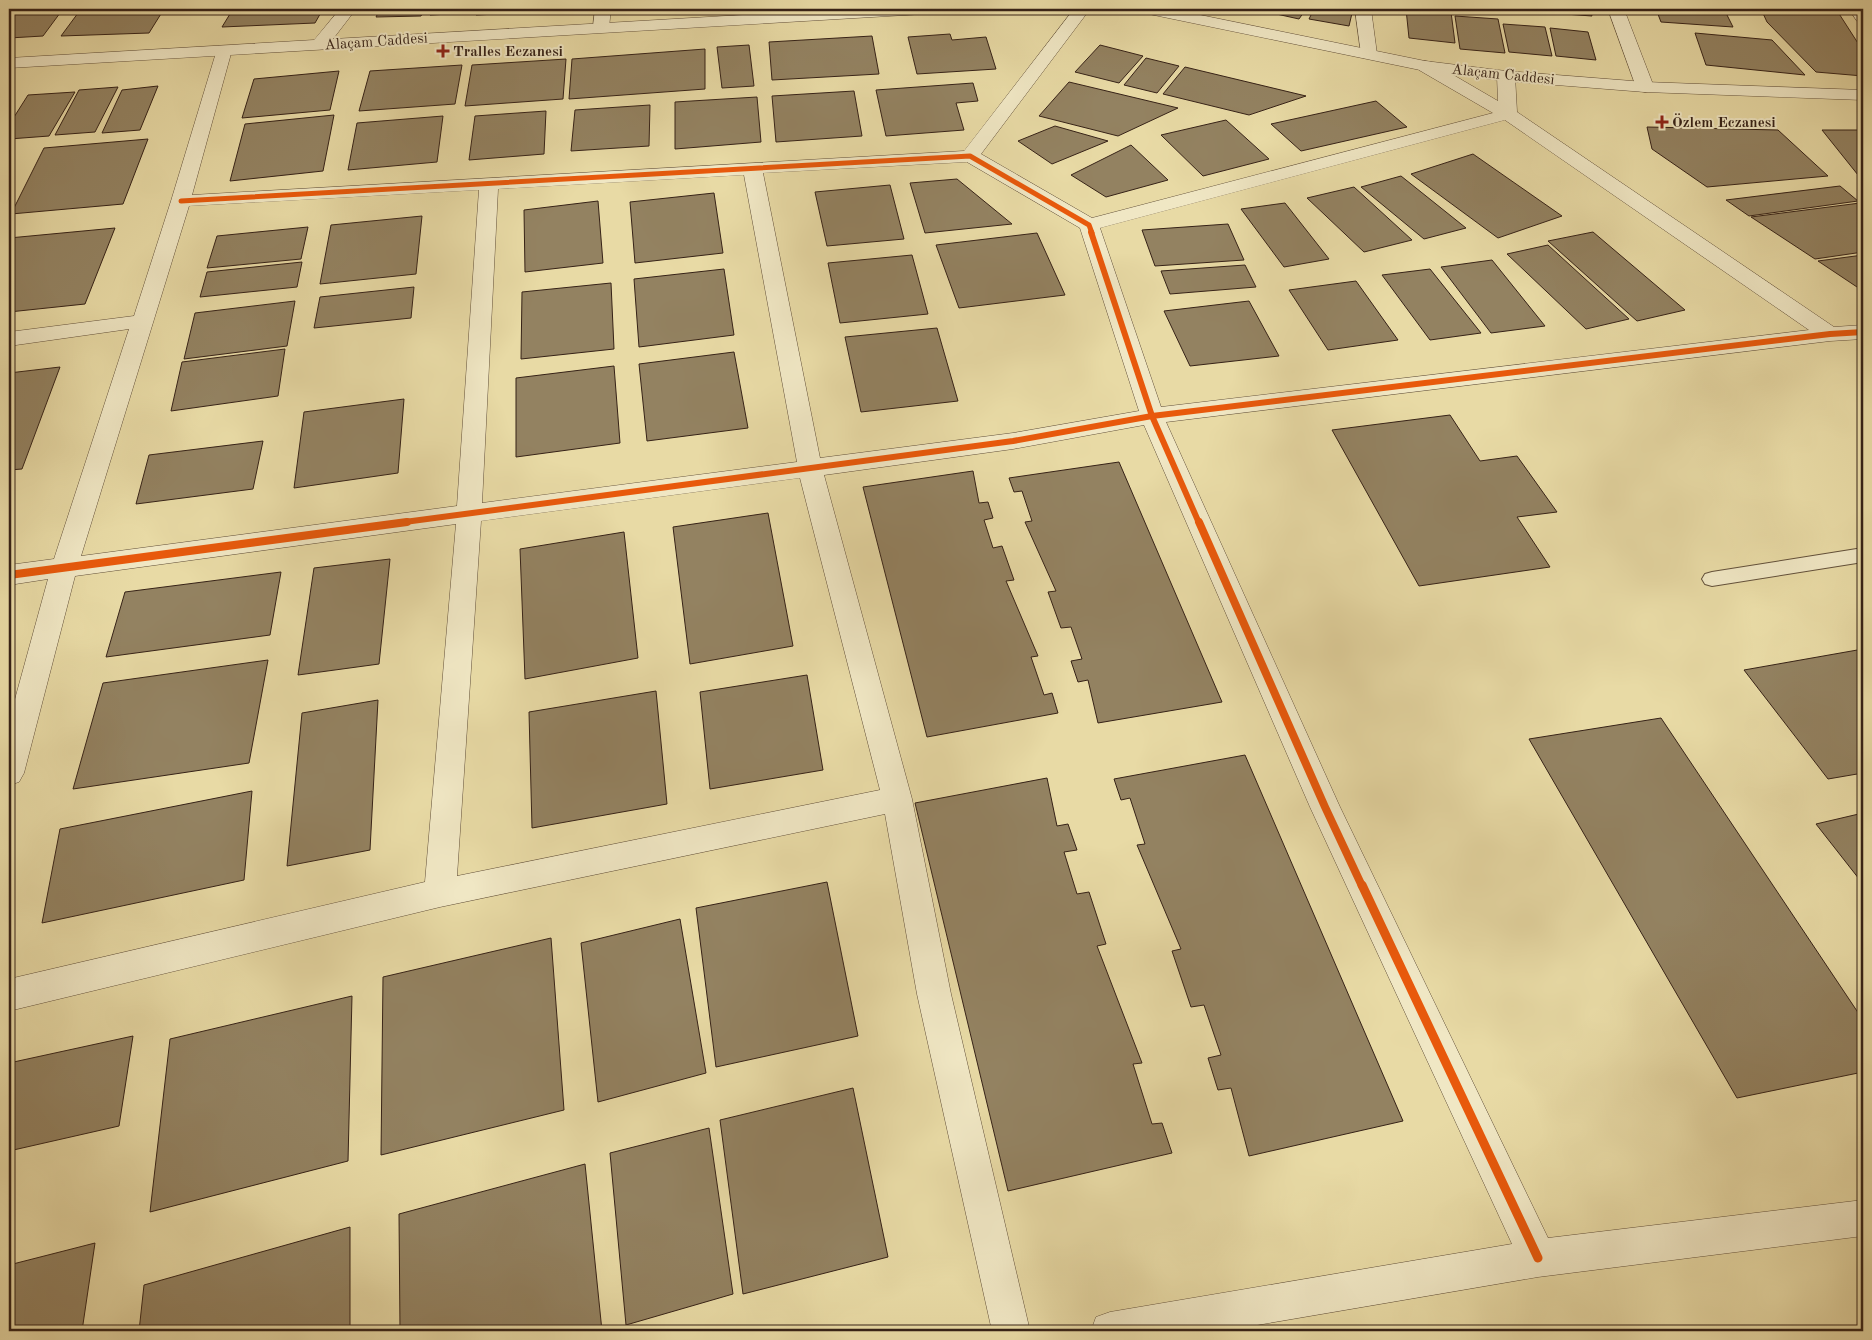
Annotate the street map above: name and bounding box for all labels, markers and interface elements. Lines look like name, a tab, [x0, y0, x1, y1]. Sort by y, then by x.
street label: Alaçam Caddesi	[324, 31, 428, 54]
marker: Tralles Eczanesi	[437, 45, 449, 57]
place label: Tralles Eczanesi	[453, 45, 563, 60]
street label: Alaçam Caddesi	[1451, 63, 1555, 88]
place label: Özlem Eczanesi	[1672, 113, 1776, 131]
marker: Özlem Eczanesi	[1656, 116, 1668, 128]

